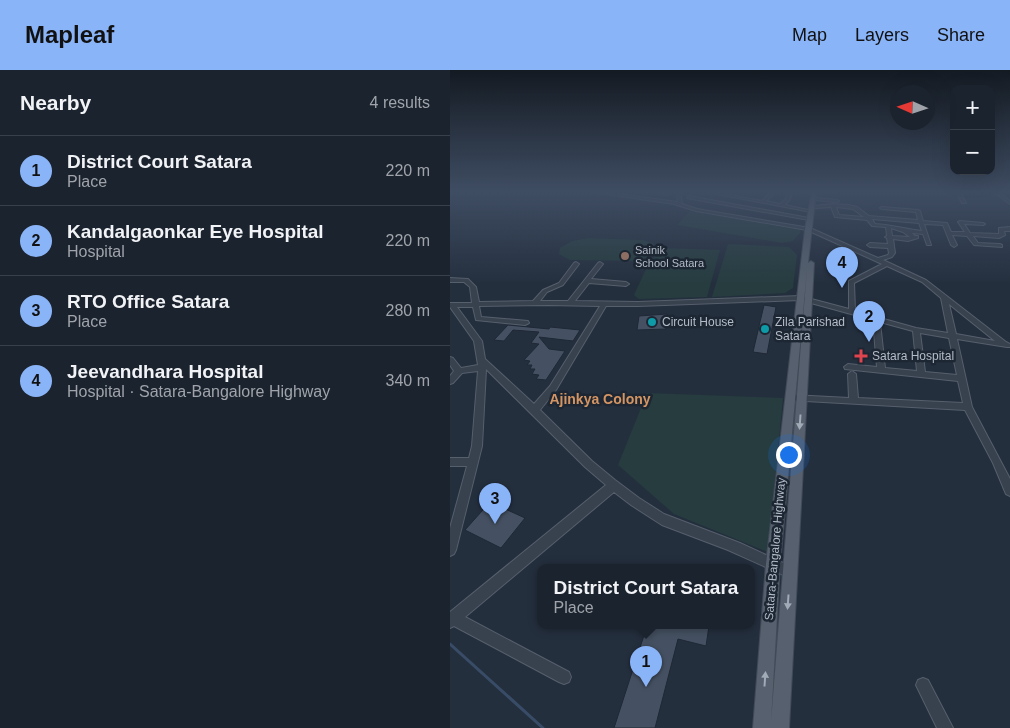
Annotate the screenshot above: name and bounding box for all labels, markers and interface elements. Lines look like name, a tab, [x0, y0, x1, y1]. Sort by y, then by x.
text: Mapleaf	[25, 21, 114, 48]
text: Map	[792, 25, 827, 45]
text: Layers	[855, 25, 909, 45]
text: Share	[937, 25, 985, 45]
north arrow	[890, 85, 935, 130]
map controls	[950, 85, 995, 175]
button: +	[950, 85, 995, 130]
text: Nearby	[20, 91, 91, 114]
text: 4 results	[370, 94, 430, 111]
button: −	[950, 130, 995, 175]
text: District Court Satara	[67, 151, 252, 172]
text: 1	[32, 162, 40, 179]
text: 220 m	[386, 162, 430, 179]
text: Place	[67, 173, 107, 190]
text: Kandalgaonkar Eye Hospital	[67, 221, 324, 242]
text: 2	[32, 232, 40, 249]
text: 220 m	[386, 232, 430, 249]
text: Hospital	[67, 243, 125, 260]
place label: Sainik School Satara	[635, 244, 705, 269]
pin: 4	[826, 247, 858, 288]
marker: Sainik School Satara	[619, 250, 631, 262]
text: RTO Office Satara	[67, 291, 229, 312]
pin: 2	[853, 301, 885, 342]
text: 3	[32, 302, 40, 319]
text: 280 m	[386, 302, 430, 319]
text: Place	[67, 313, 107, 330]
place label: Circuit House	[662, 315, 734, 329]
place label: Zila Parishad Satara	[775, 315, 845, 343]
marker: Circuit House	[646, 316, 658, 328]
marker: Zila Parishad Satara	[759, 323, 771, 335]
marker: Satara Hospital	[854, 349, 868, 363]
place label: Satara Hospital	[872, 349, 954, 363]
text: Jeevandhara Hospital	[67, 361, 263, 382]
text: 4	[32, 372, 40, 389]
text: 340 m	[386, 372, 430, 389]
text: Hospital · Satara-Bangalore Highway	[67, 383, 330, 400]
district label: Ajinkya Colony	[549, 391, 651, 407]
one-way arrow	[795, 414, 803, 430]
your location	[776, 442, 802, 468]
street label: Satara-Bangalore Highway	[762, 477, 788, 621]
pin: 3	[479, 483, 511, 524]
popup	[537, 564, 755, 629]
text: District Court Satara	[554, 577, 738, 598]
one-way arrow	[783, 594, 791, 610]
text: Place	[554, 599, 594, 616]
pin: 1	[630, 646, 662, 687]
one-way arrow	[762, 671, 770, 687]

